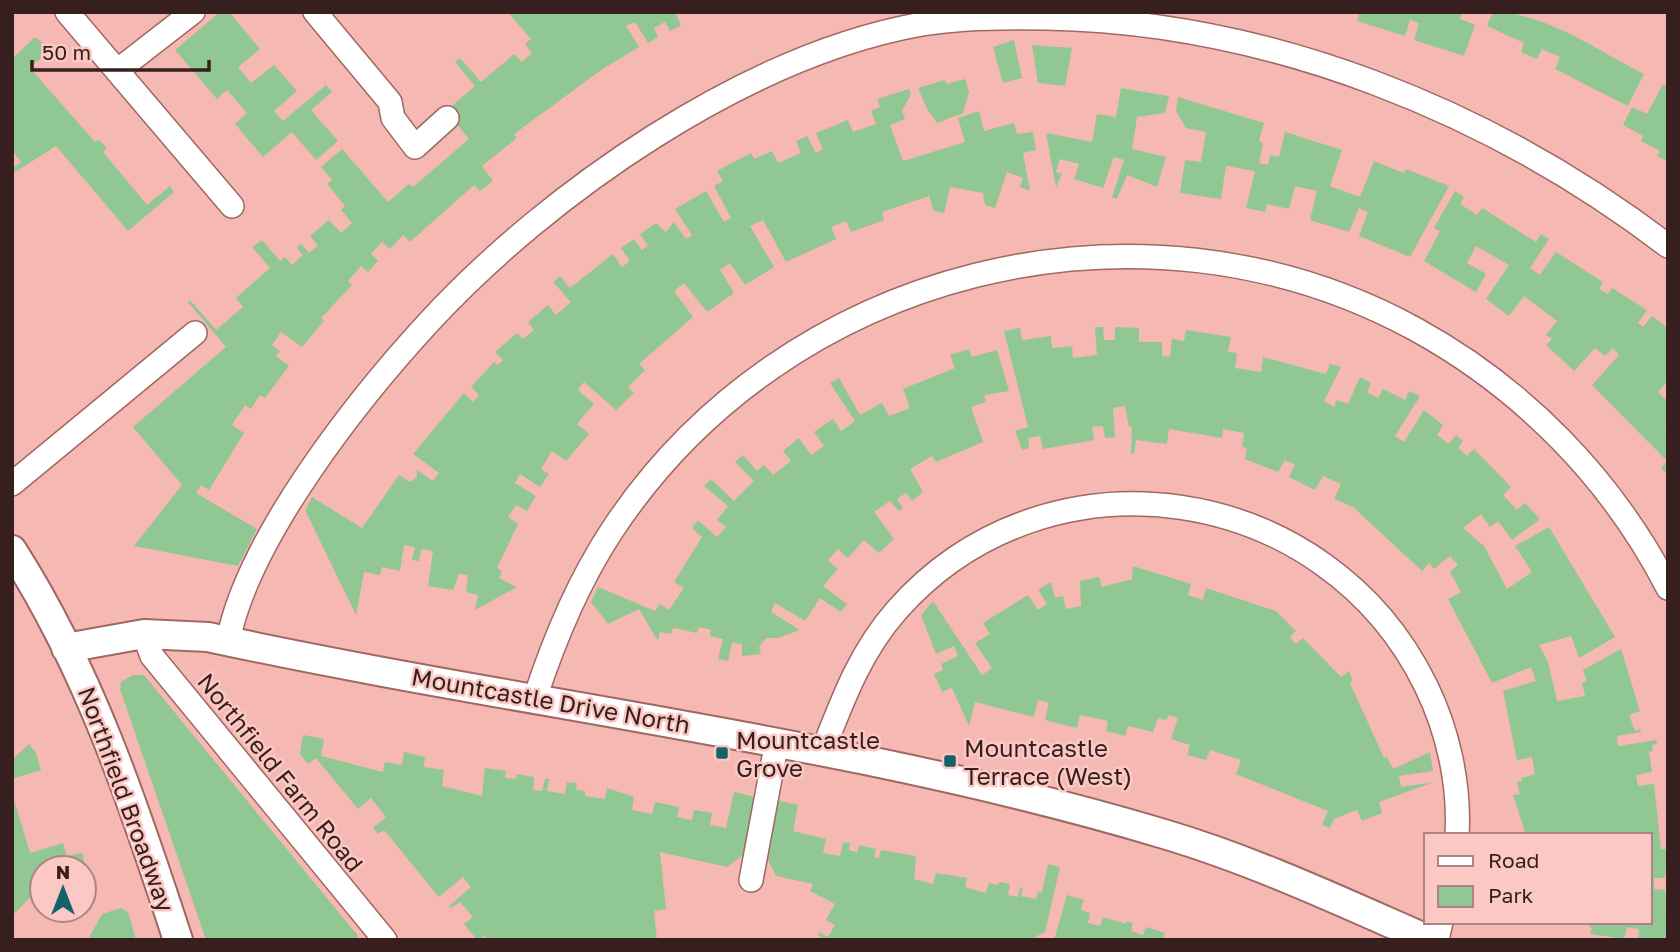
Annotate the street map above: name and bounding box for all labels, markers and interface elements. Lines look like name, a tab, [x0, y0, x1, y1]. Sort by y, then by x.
scale bar	[32, 28, 208, 72]
text: 50 m	[42, 39, 91, 65]
street label: Mountcastle Drive North	[409, 661, 693, 739]
street label: Northfield Farm Road	[192, 667, 370, 877]
street label: Northfield Broadway	[73, 682, 181, 916]
place label: Mountcastle Grove	[736, 725, 880, 782]
place label: Mountcastle Terrace (West)	[964, 733, 1132, 790]
marker: Mountcastle Grove	[714, 745, 730, 761]
marker: Mountcastle Terrace (West)	[942, 753, 958, 769]
legend	[1424, 833, 1652, 924]
text: Road	[1488, 847, 1539, 873]
north arrow	[28, 854, 98, 924]
text: N	[56, 860, 70, 883]
text: Park	[1488, 882, 1534, 908]

